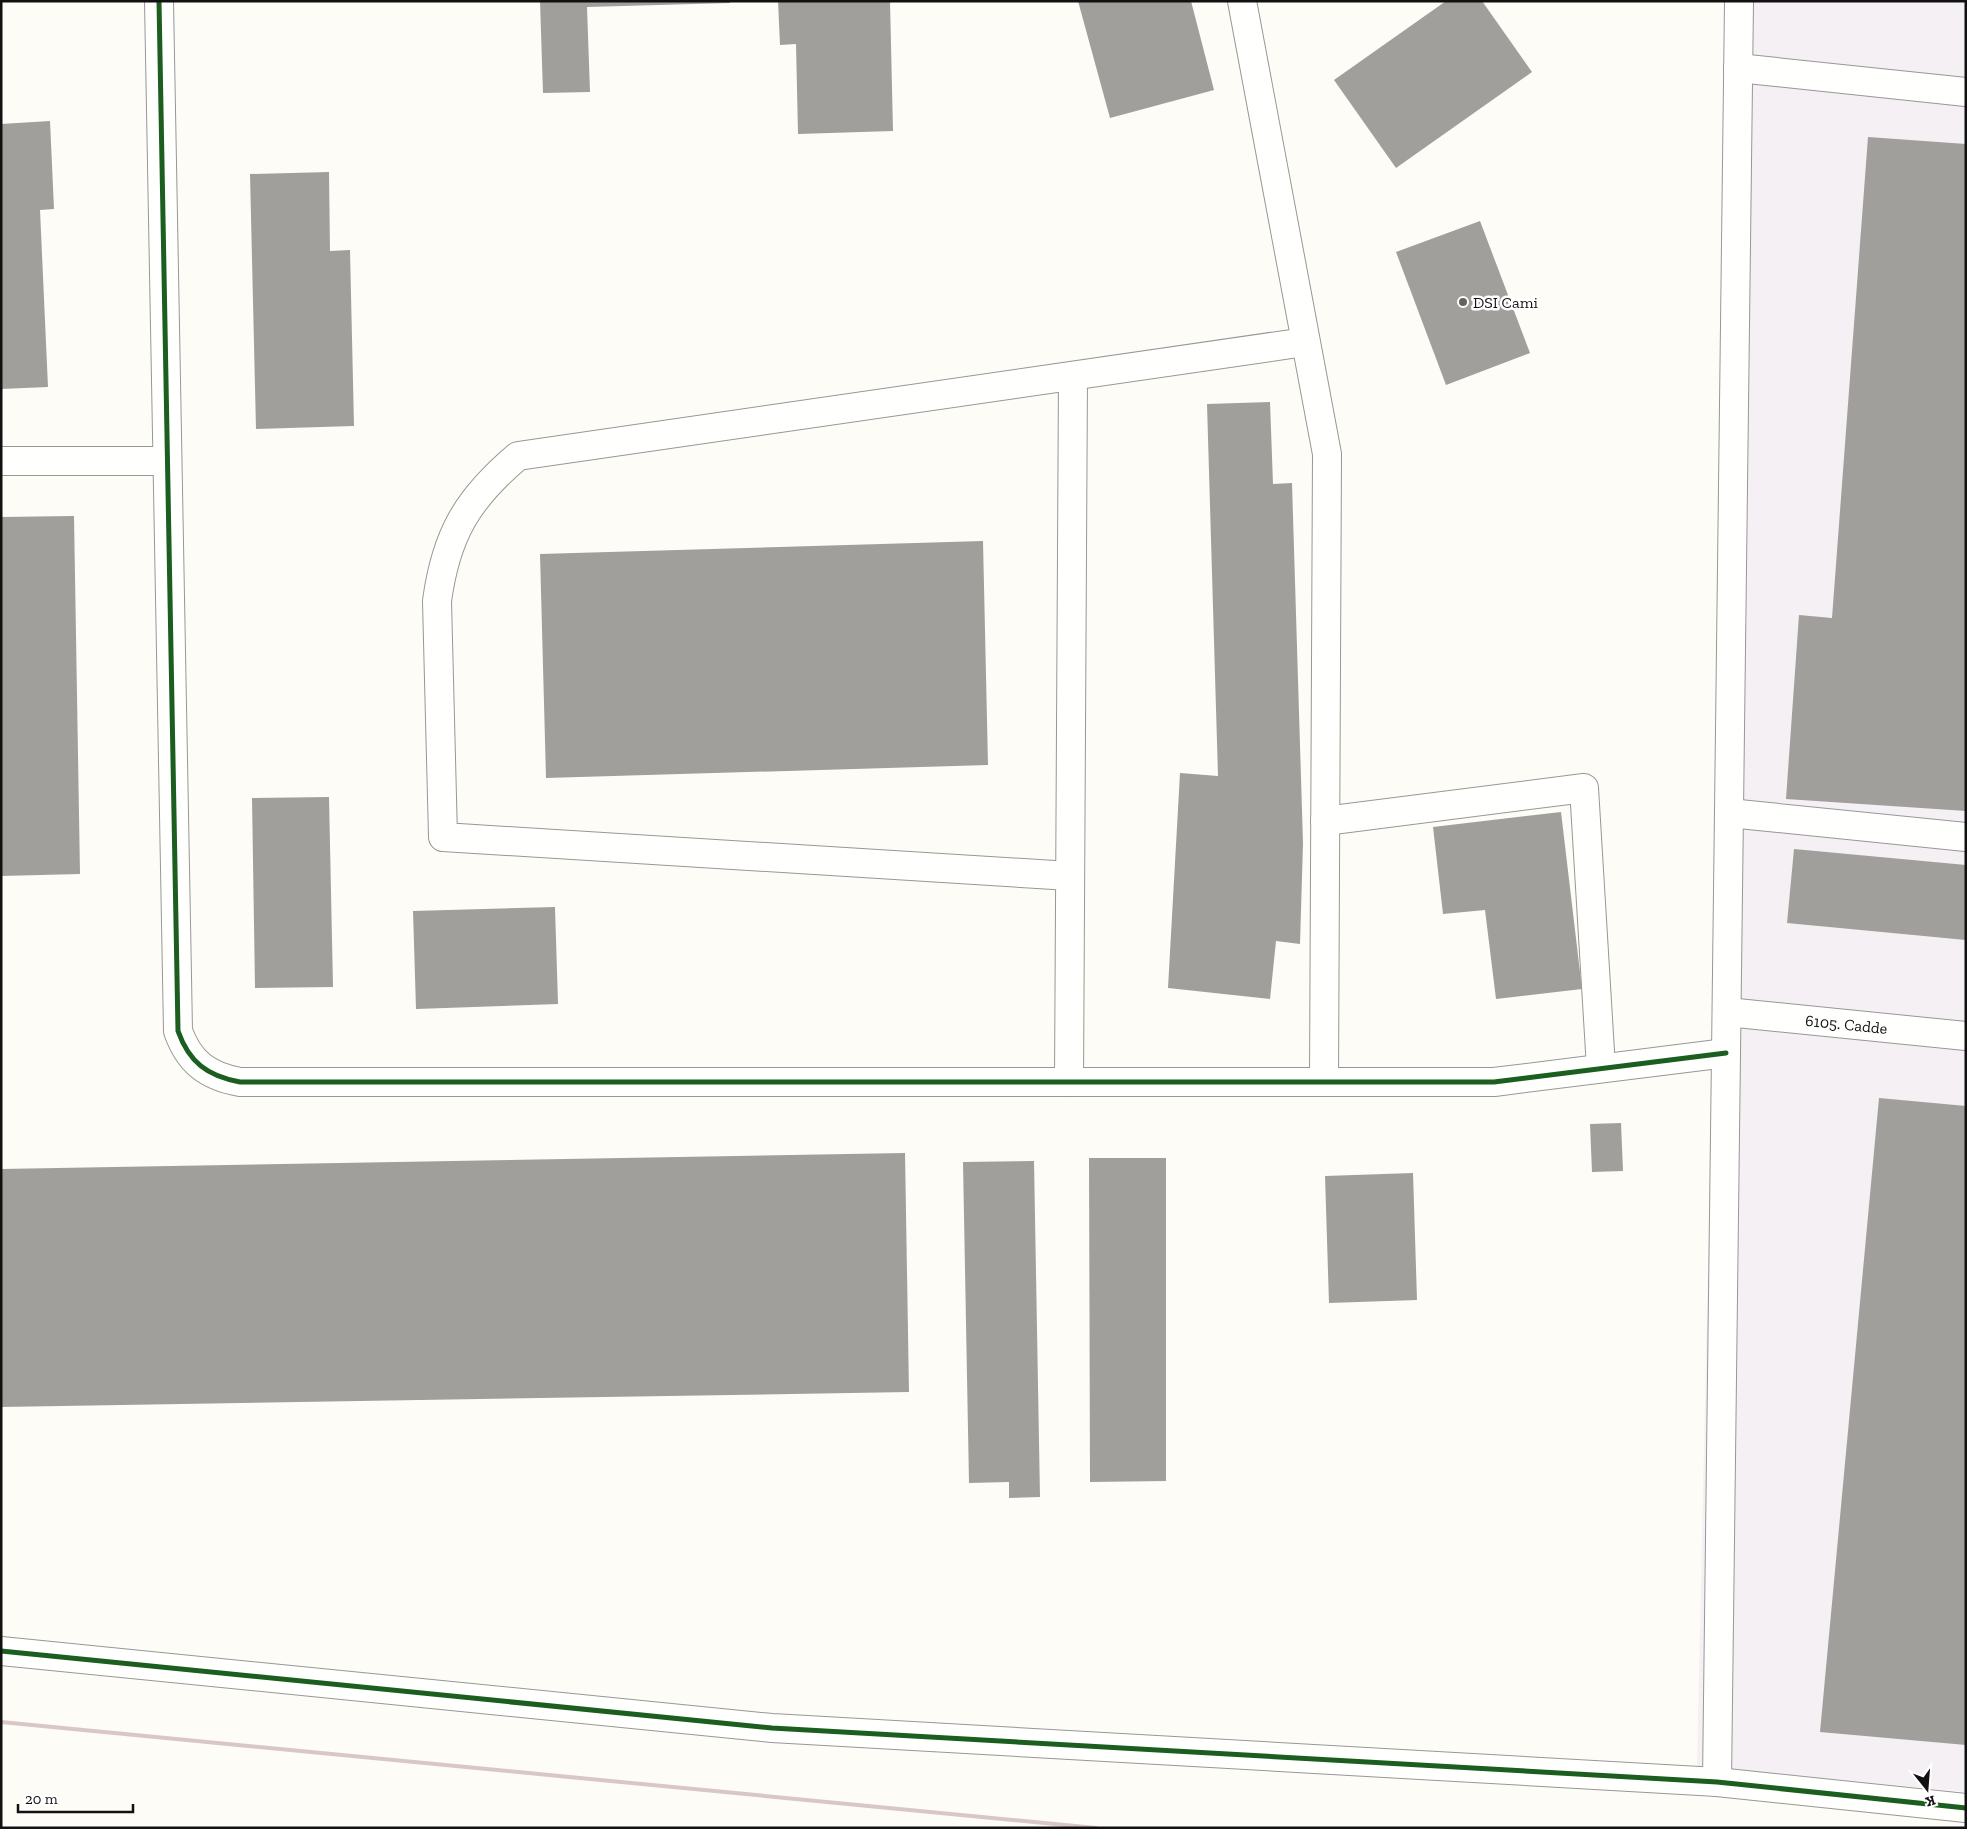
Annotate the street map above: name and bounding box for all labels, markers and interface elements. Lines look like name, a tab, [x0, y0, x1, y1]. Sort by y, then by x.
place label: DSI Cami	[1473, 293, 1538, 312]
marker: DSI Cami	[1457, 296, 1469, 308]
street label: 6105. Cadde	[1804, 1011, 1888, 1038]
north arrow	[1902, 1764, 1952, 1814]
scale bar	[18, 1782, 132, 1814]
text: 20 m	[25, 1790, 58, 1808]
text: K	[1923, 1791, 1938, 1811]

